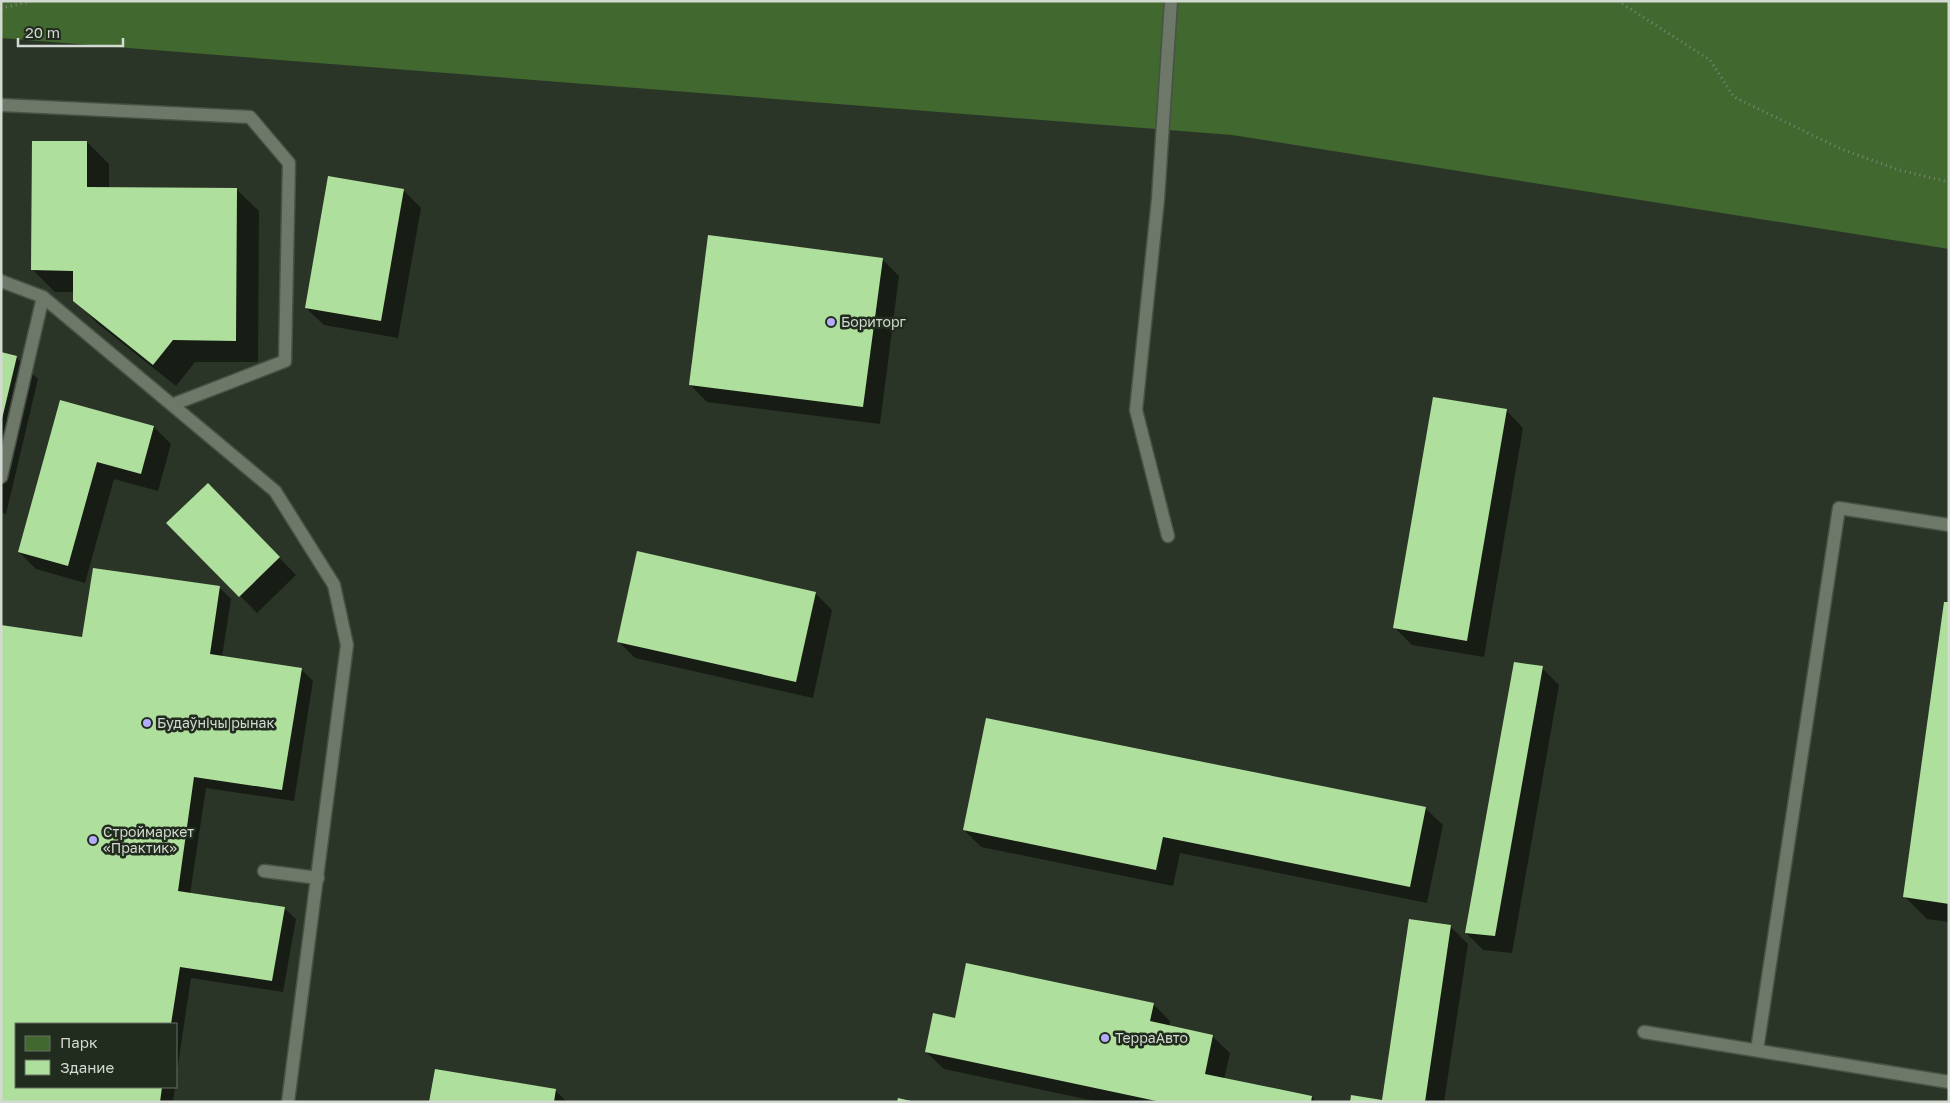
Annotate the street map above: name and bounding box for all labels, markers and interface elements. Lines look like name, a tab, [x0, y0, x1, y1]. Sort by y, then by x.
scale bar	[18, 15, 122, 47]
text: 20 m	[25, 23, 60, 41]
place label: Бориторг	[841, 313, 907, 330]
marker: Бориторг	[825, 316, 837, 328]
place label: Будаўнічы рынак	[157, 714, 275, 731]
marker: Будаўнічы рынак	[141, 717, 153, 729]
place label: Строймаркет «Практик»	[103, 823, 194, 856]
marker: Строймаркет «Практик»	[87, 834, 99, 846]
legend	[15, 1023, 178, 1088]
place label: ТерраАвто	[1115, 1029, 1188, 1046]
marker: ТерраАвто	[1099, 1032, 1111, 1044]
text: Парк	[60, 1033, 98, 1051]
text: Здание	[60, 1058, 114, 1076]

